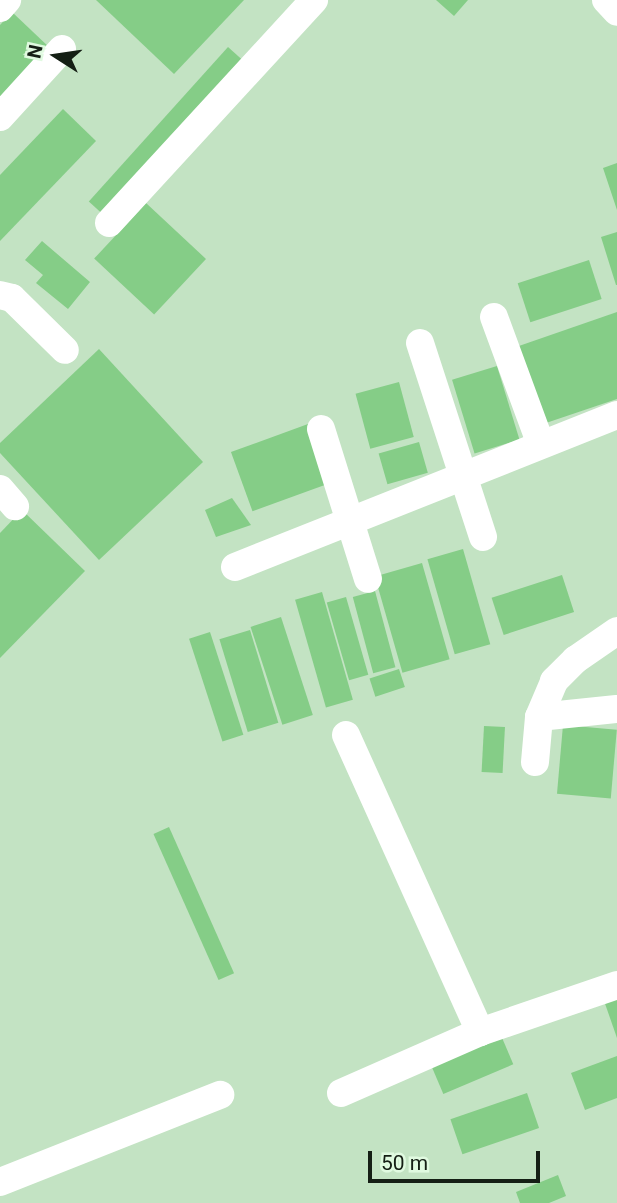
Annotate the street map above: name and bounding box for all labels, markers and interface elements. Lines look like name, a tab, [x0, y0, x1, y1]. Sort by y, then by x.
north arrow	[21, 21, 91, 91]
text: N	[22, 43, 48, 60]
scale bar	[372, 1136, 544, 1180]
text: 50 m	[381, 1151, 428, 1175]

